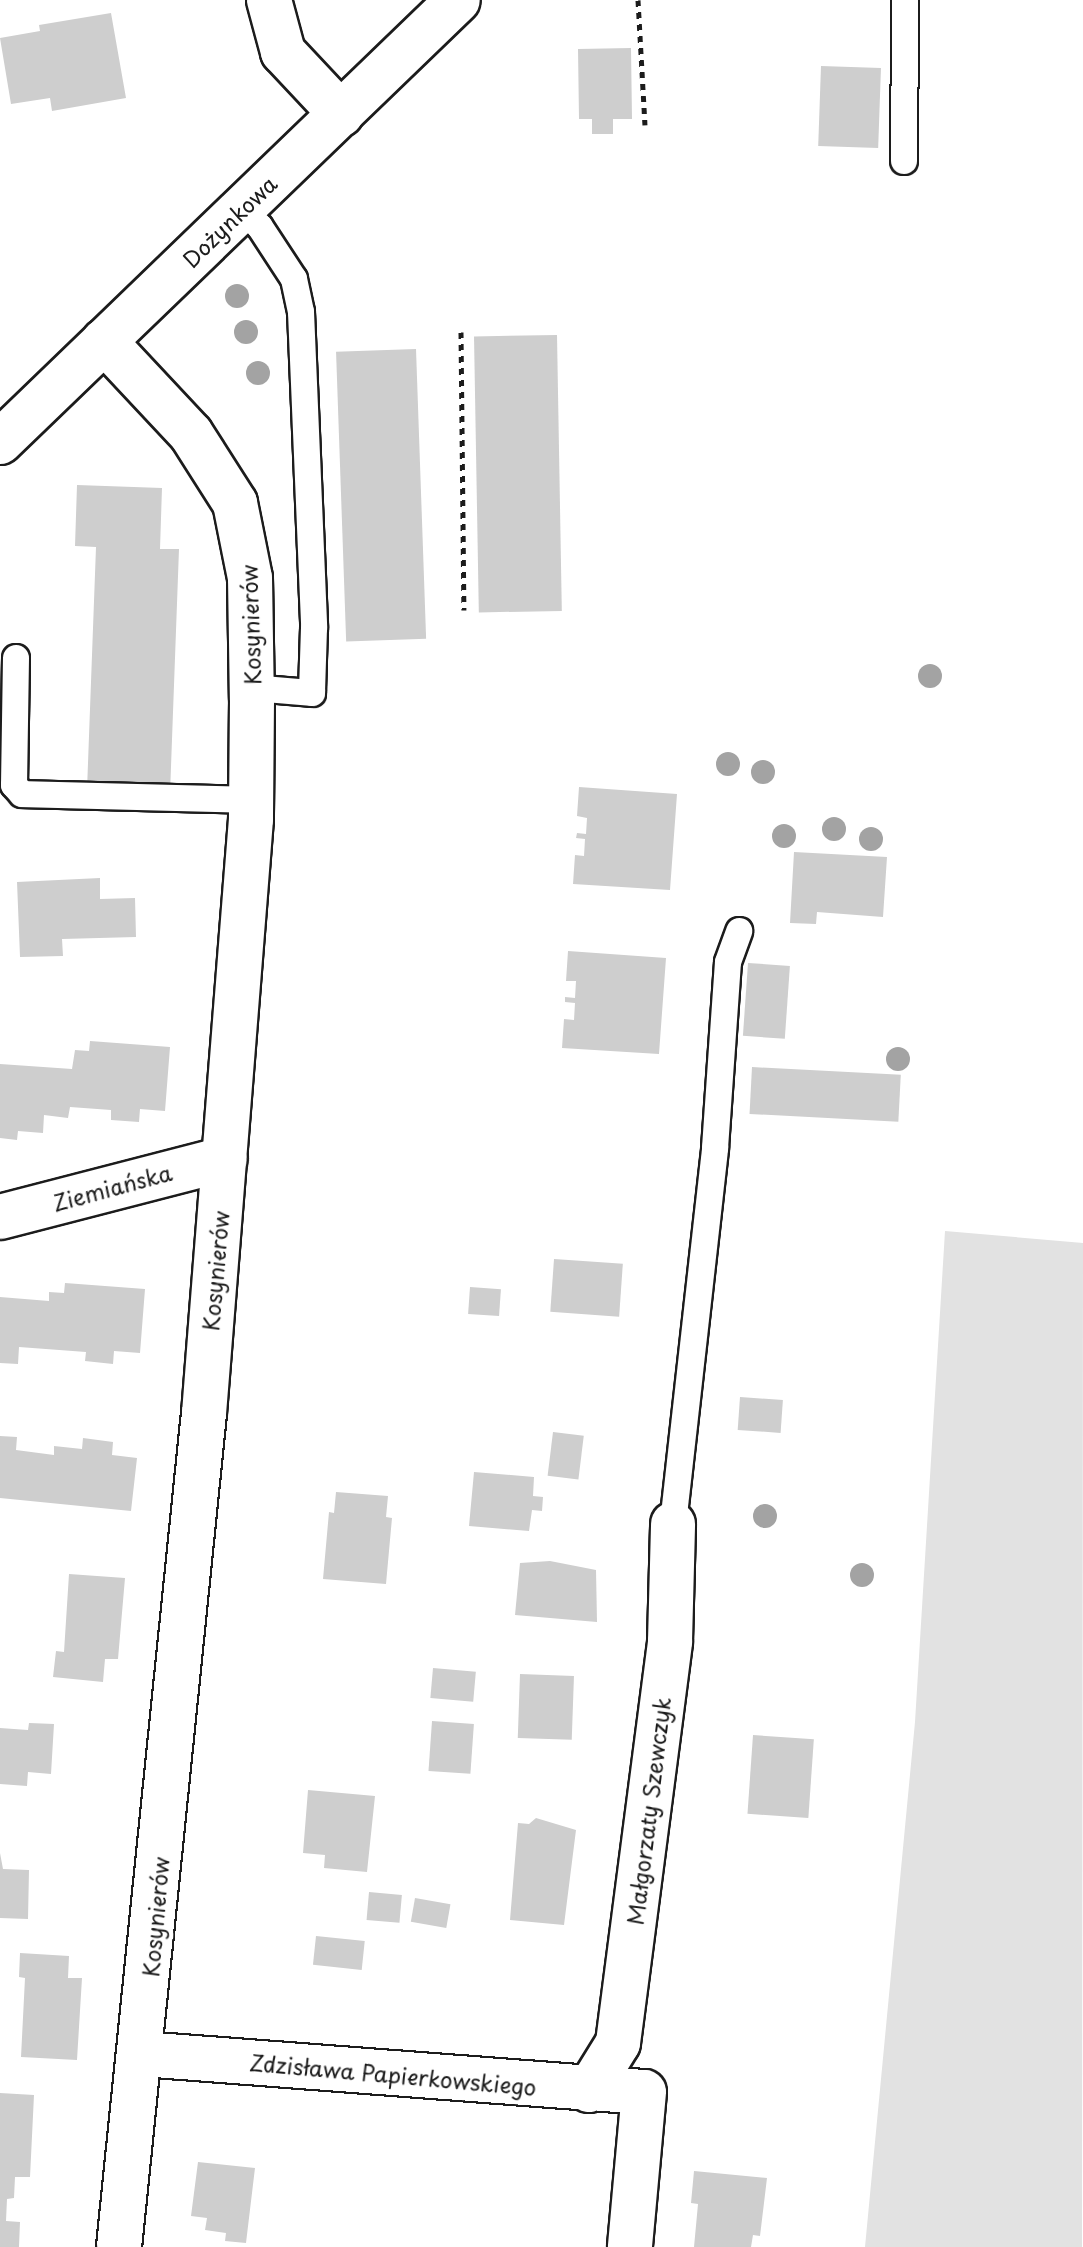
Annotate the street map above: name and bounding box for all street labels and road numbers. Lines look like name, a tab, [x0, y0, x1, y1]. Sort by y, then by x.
street label: Dożynkowa	[177, 170, 281, 272]
street label: Kosynierów	[235, 564, 265, 686]
street label: Ziemiańska	[49, 1158, 175, 1216]
street label: Kosynierów	[197, 1210, 233, 1332]
street label: Małgorzaty Szewczyk	[621, 1695, 675, 1927]
street label: Kosynierów	[137, 1856, 173, 1978]
street label: Zdzisława Papierkowskiego	[250, 2048, 536, 2100]

